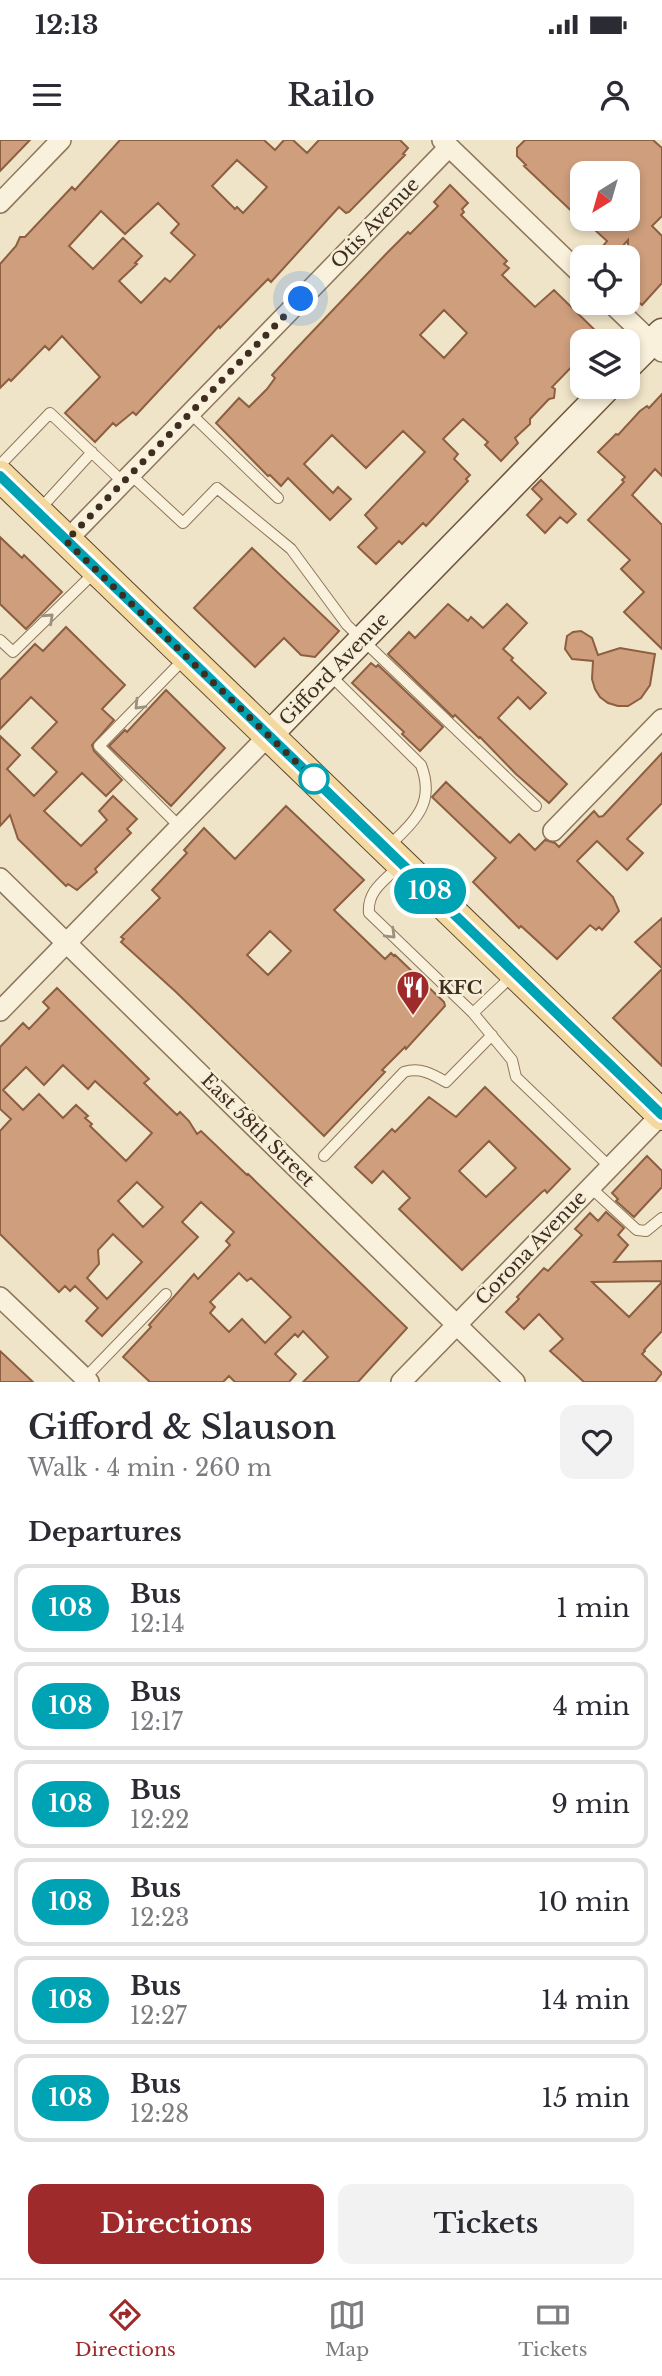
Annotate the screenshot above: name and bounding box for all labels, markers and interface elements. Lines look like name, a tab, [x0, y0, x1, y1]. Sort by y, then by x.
text: 12:13	[35, 9, 99, 41]
text: Railo	[287, 75, 375, 115]
icon: menu	[28, 76, 66, 114]
icon: person	[596, 76, 634, 114]
north arrow	[570, 161, 640, 231]
map controls	[570, 161, 640, 399]
street label: Otis Avenue	[326, 173, 424, 273]
button: locate	[570, 245, 640, 315]
your location	[283, 281, 318, 316]
button: layers	[570, 329, 640, 399]
street label: Gifford Avenue	[274, 608, 394, 730]
one-way arrow	[41, 614, 54, 626]
one-way arrow	[135, 697, 148, 710]
unlabelled marker	[299, 764, 329, 794]
line badge: 108	[390, 868, 470, 914]
text: 108	[408, 876, 452, 905]
one-way arrow	[382, 925, 395, 938]
restaurant icon: KFC	[394, 968, 432, 1017]
place label: KFC	[438, 976, 482, 999]
street label: East 58th Street	[197, 1069, 320, 1192]
street label: Corona Avenue	[471, 1186, 591, 1310]
button: heart	[560, 1405, 634, 1479]
text: Gifford & Slauson	[28, 1407, 336, 1448]
text: Walk · 4 min · 260 m	[28, 1454, 272, 1482]
text: Departures	[28, 1516, 182, 1548]
text: Bus	[130, 1578, 181, 1610]
text: 1 min	[556, 1592, 630, 1624]
text: 108	[49, 1593, 92, 1622]
text: 12:14	[130, 1610, 185, 1638]
text: Bus	[130, 1676, 181, 1708]
text: 4 min	[553, 1690, 630, 1722]
text: 108	[49, 1691, 92, 1720]
text: 12:17	[130, 1708, 183, 1736]
text: Bus	[130, 1774, 181, 1806]
text: 9 min	[551, 1788, 630, 1820]
text: 108	[49, 1789, 92, 1818]
text: 12:22	[130, 1806, 189, 1834]
text: Bus	[130, 1872, 181, 1904]
text: 10 min	[538, 1886, 630, 1918]
text: 108	[49, 1887, 92, 1916]
text: 12:23	[130, 1904, 189, 1932]
text: Bus	[130, 1970, 181, 2002]
text: 14 min	[541, 1984, 630, 2016]
text: 108	[49, 1985, 92, 2014]
text: 12:27	[130, 2002, 187, 2030]
text: Bus	[130, 2068, 181, 2100]
text: 15 min	[541, 2082, 630, 2114]
text: 108	[49, 2083, 92, 2112]
text: 12:28	[130, 2100, 189, 2128]
button: Directions	[28, 2184, 324, 2264]
button: Tickets	[338, 2184, 634, 2264]
tab: Directions	[75, 2296, 176, 2361]
tab: Map	[325, 2296, 369, 2361]
tab: Tickets	[518, 2296, 587, 2361]

